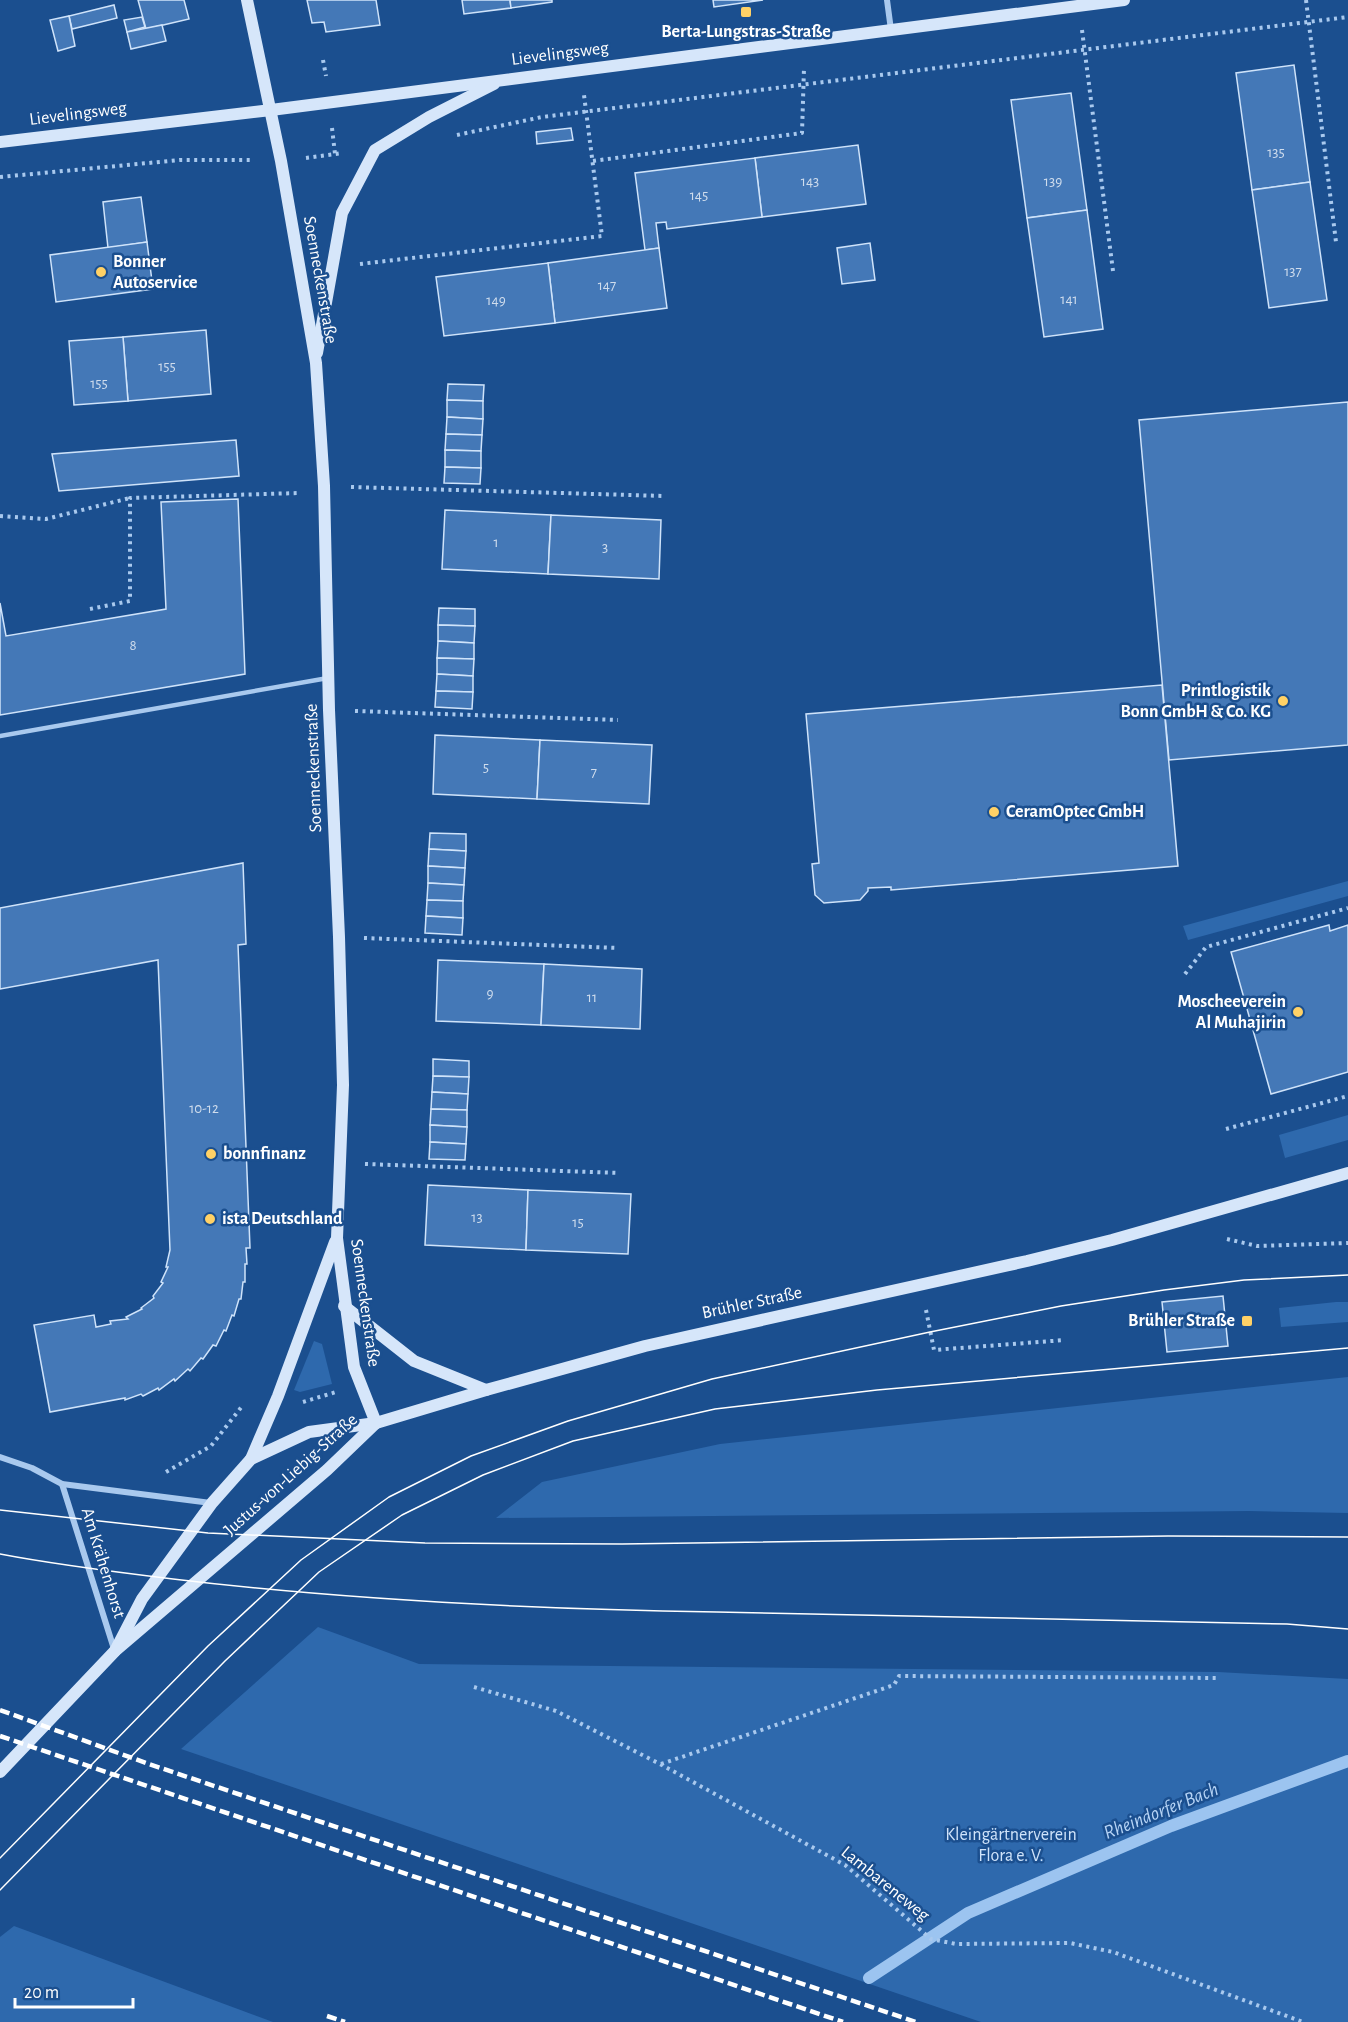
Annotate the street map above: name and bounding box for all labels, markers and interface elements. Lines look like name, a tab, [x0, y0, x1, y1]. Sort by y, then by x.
marker: Berta-Lungstras-Straße	[739, 5, 753, 19]
place label: Berta-Lungstras-Straße	[661, 23, 831, 41]
street label: Lievelingsweg	[510, 39, 610, 69]
street label: Lievelingsweg	[28, 99, 128, 129]
house number: 135	[1267, 145, 1285, 160]
house number: 143	[801, 174, 819, 189]
house number: 139	[1044, 174, 1062, 189]
house number: 145	[690, 188, 708, 203]
street label: Soenneckenstraße	[300, 215, 340, 345]
place label: Bonner Autoservice	[113, 253, 198, 292]
house number: 137	[1284, 264, 1302, 279]
marker: Bonner Autoservice	[94, 265, 108, 279]
house number: 147	[598, 278, 616, 293]
house number: 141	[1060, 292, 1078, 307]
house number: 149	[486, 293, 506, 308]
house number: 155	[158, 359, 176, 374]
house number: 155	[90, 376, 108, 391]
house number: 1	[493, 535, 499, 550]
house number: 3	[602, 540, 608, 555]
house number: 8	[129, 638, 137, 653]
place label: Printlogistik Bonn GmbH & Co. KG	[1120, 682, 1271, 721]
marker: Printlogistik Bonn GmbH & Co. KG	[1276, 694, 1290, 708]
street label: Soenneckenstraße	[303, 703, 325, 833]
house number: 5	[483, 760, 489, 775]
house number: 7	[591, 765, 597, 780]
place label: CeramOptec GmbH	[1006, 803, 1144, 821]
marker: CeramOptec GmbH	[987, 805, 1001, 819]
house number: 9	[486, 986, 494, 1001]
house number: 11	[587, 990, 597, 1005]
place label: Moscheeverein Al Muhajirin	[1177, 993, 1286, 1032]
marker: Moscheeverein Al Muhajirin	[1291, 1005, 1305, 1019]
house number: 10-12	[189, 1101, 219, 1116]
place label: bonnfinanz	[223, 1145, 306, 1163]
marker: bonnfinanz	[204, 1147, 218, 1161]
place label: ista Deutschland	[222, 1210, 343, 1228]
house number: 13	[471, 1210, 483, 1225]
marker: ista Deutschland	[203, 1212, 217, 1226]
house number: 15	[572, 1215, 584, 1230]
street label: Soenneckenstraße	[347, 1238, 383, 1368]
street label: Brühler Straße	[700, 1284, 804, 1322]
place label: Brühler Straße	[1128, 1312, 1235, 1330]
marker: Brühler Straße	[1240, 1314, 1254, 1328]
street label: Justus-von-Liebig-Straße	[221, 1411, 361, 1539]
street label: Am Krähenhorst	[78, 1506, 128, 1621]
water label: Rheindorfer Bach	[1101, 1779, 1221, 1843]
park label: Kleingärtnerverein Flora e. V.	[945, 1826, 1077, 1865]
street label: Lambareneweg	[837, 1843, 933, 1925]
scale bar	[15, 1971, 134, 2009]
text: 20 m	[24, 1984, 59, 2002]

